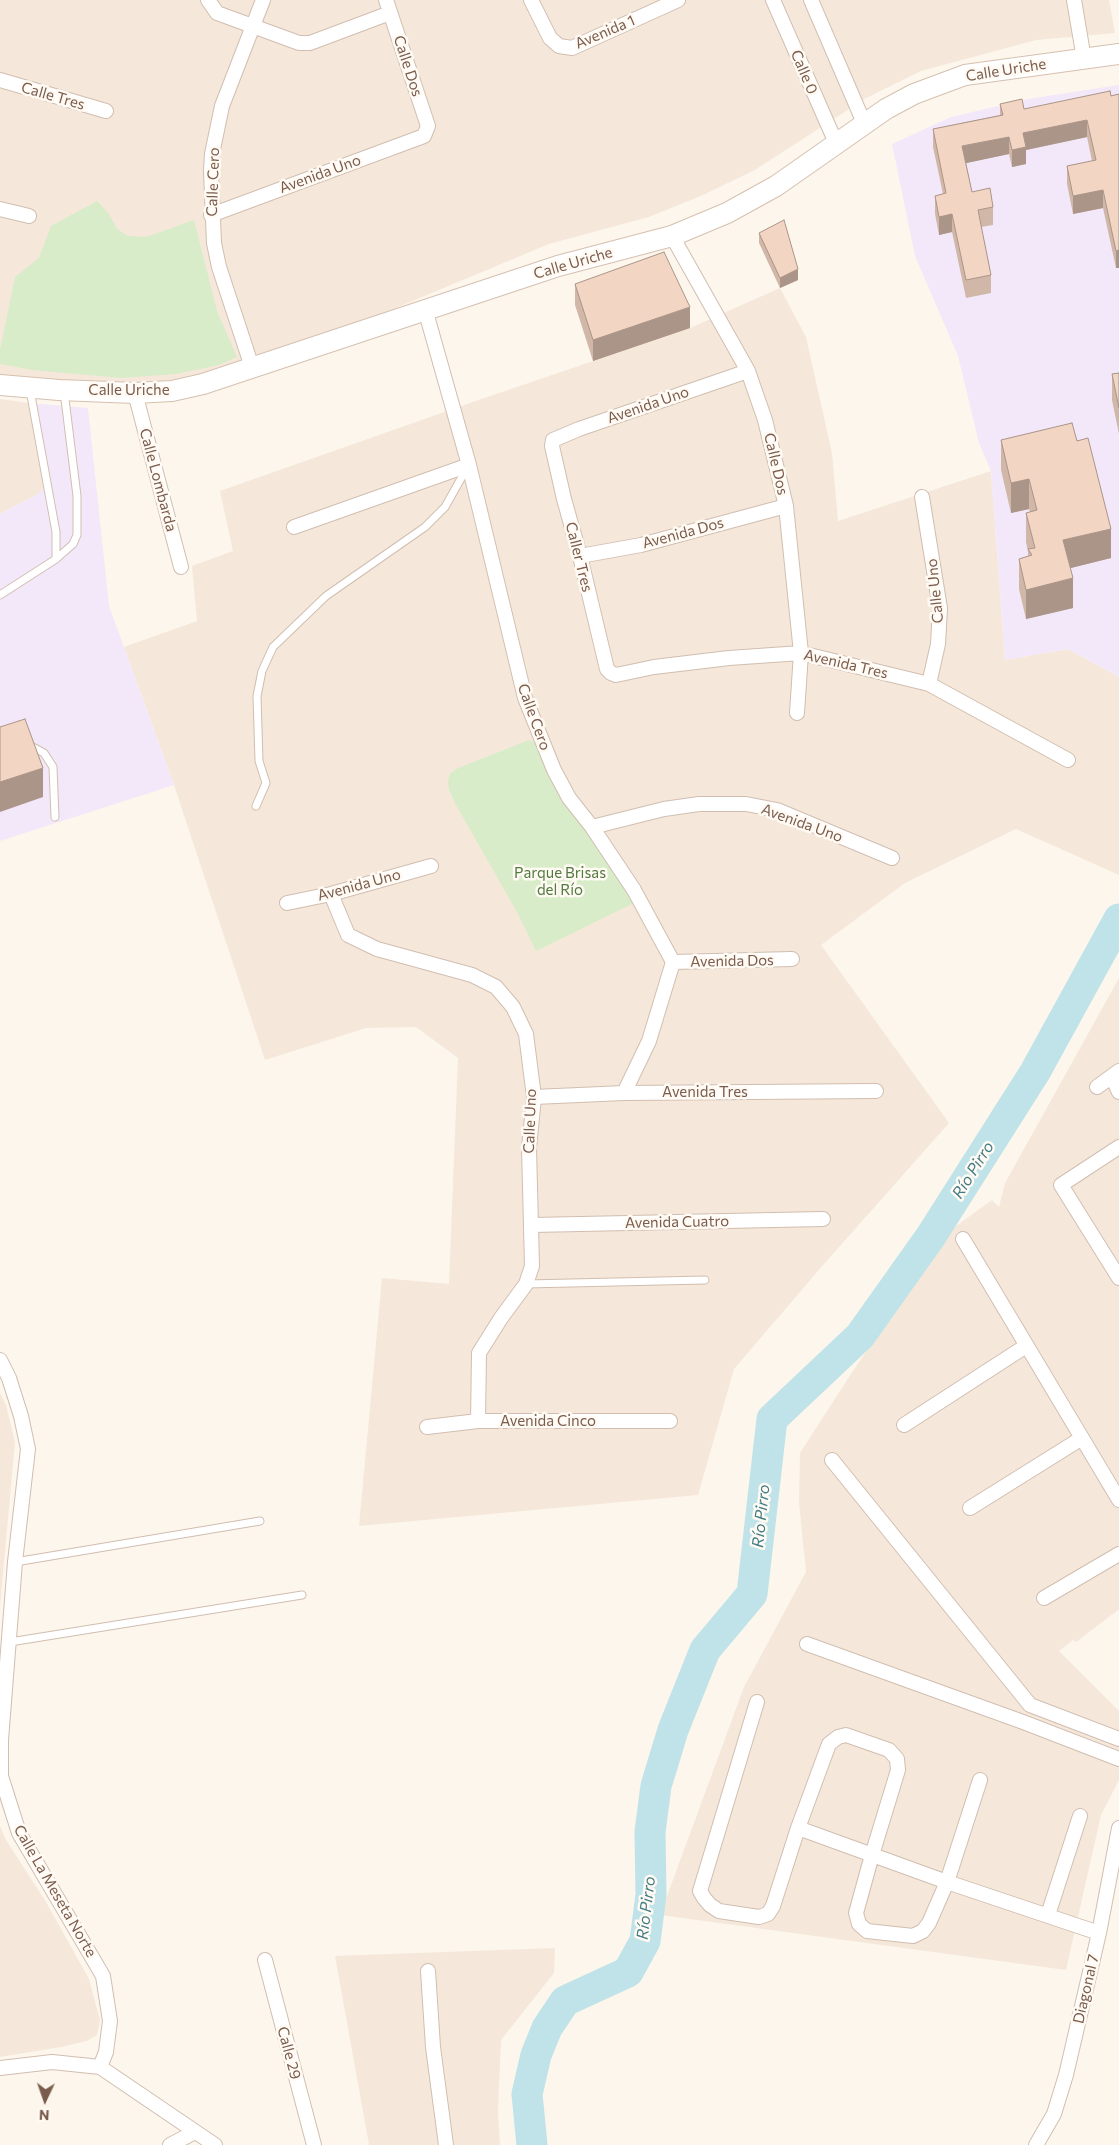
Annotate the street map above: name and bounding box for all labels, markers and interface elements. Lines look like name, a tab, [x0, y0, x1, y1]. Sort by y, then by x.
street label: Avenida 1	[572, 11, 638, 53]
street label: Calle Dos	[390, 33, 426, 99]
street label: Calle 0	[787, 47, 821, 97]
street label: Calle Uriche	[964, 55, 1048, 85]
street label: Calle Tres	[19, 78, 87, 114]
street label: Calle Cero	[203, 147, 223, 217]
street label: Avenida Uno	[277, 151, 363, 197]
street label: Calle Uriche	[531, 243, 615, 283]
street label: Calle Uriche	[88, 381, 170, 399]
street label: Avenida Uno	[605, 383, 691, 427]
street label: Calle Lombarda	[136, 426, 180, 534]
street label: Calle Dos	[760, 431, 792, 497]
street label: Avenida Dos	[640, 513, 726, 553]
street label: Caller Tres	[562, 520, 596, 594]
street label: Calle Uno	[923, 558, 947, 624]
street label: Avenida Tres	[802, 646, 890, 682]
street label: Calle Cero	[514, 681, 554, 753]
street label: Avenida Uno	[759, 800, 845, 846]
park label: Parque Brisas del Río	[514, 864, 606, 899]
street label: Avenida Uno	[315, 865, 403, 905]
street label: Avenida Dos	[690, 951, 774, 971]
street label: Avenida Tres	[662, 1083, 748, 1101]
street label: Calle Uno	[520, 1088, 540, 1154]
water label: Río Pirro	[948, 1138, 998, 1202]
street label: Avenida Cuatro	[625, 1212, 729, 1232]
street label: Avenida Cinco	[500, 1412, 596, 1430]
water label: Río Pirro	[748, 1483, 774, 1549]
street label: Calle La Meseta Norte	[10, 1822, 100, 1960]
water label: Río Pirro	[633, 1875, 659, 1941]
street label: Diagonal 7	[1069, 1953, 1103, 2025]
street label: Calle 29	[273, 2025, 305, 2081]
north arrow	[20, 2075, 70, 2125]
text: N	[39, 2107, 50, 2124]

